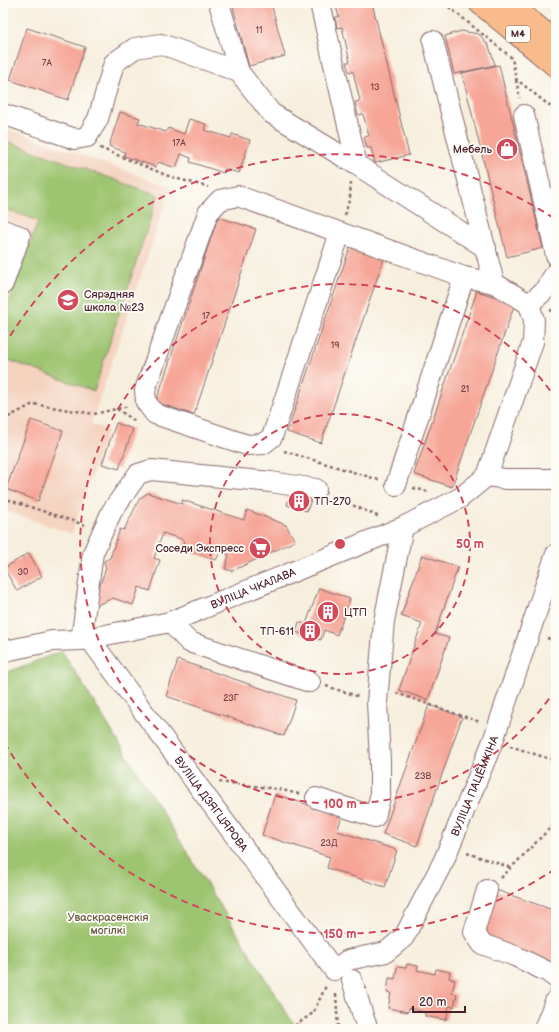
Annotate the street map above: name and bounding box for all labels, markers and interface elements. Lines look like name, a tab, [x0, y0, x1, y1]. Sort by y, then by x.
house number: 11	[256, 25, 262, 36]
road number: М4	[506, 26, 530, 42]
house number: 7А	[42, 58, 52, 69]
house number: 13	[370, 82, 380, 93]
shop icon: Мебель	[494, 136, 520, 162]
house number: 17А	[172, 138, 186, 149]
place label: Мебель	[453, 143, 493, 156]
school or university icon: Сярэдняя школа №23	[55, 287, 81, 313]
place label: Сярэдняя школа №23	[84, 288, 145, 314]
house number: 17	[202, 311, 211, 322]
house number: 19	[331, 340, 339, 351]
house number: 21	[461, 384, 469, 395]
building icon: ТП-270	[286, 488, 312, 514]
place label: ТП-270	[314, 495, 352, 508]
supermarket icon: Соседи Экспресс	[247, 535, 273, 561]
centre of rings	[333, 537, 347, 551]
text: 50 m	[456, 537, 484, 552]
place label: Соседи Экспресс	[155, 542, 245, 555]
street label: ВУЛІЦА ЧКАЛАВА	[208, 565, 298, 611]
house number: 30	[18, 567, 28, 578]
building icon: ЦТП	[315, 599, 341, 625]
place label: ЦТП	[344, 606, 367, 619]
building icon: ТП-611	[297, 618, 323, 644]
place label: ТП-611	[260, 625, 294, 638]
house number: 23Г	[223, 693, 239, 704]
street label: ВУЛІЦА ПАЦЁМКІНА	[448, 734, 501, 838]
street label: ВУЛІЦА ДЗЯГЦЯРОВА	[172, 754, 251, 854]
house number: 23В	[415, 771, 431, 782]
text: 100 m	[323, 797, 357, 812]
house number: 23Д	[320, 838, 338, 849]
park label: Уваскрасенскія могілкі	[67, 911, 149, 937]
text: 150 m	[324, 927, 356, 942]
scale bar	[413, 988, 465, 1014]
text: 20 m	[419, 995, 446, 1010]

